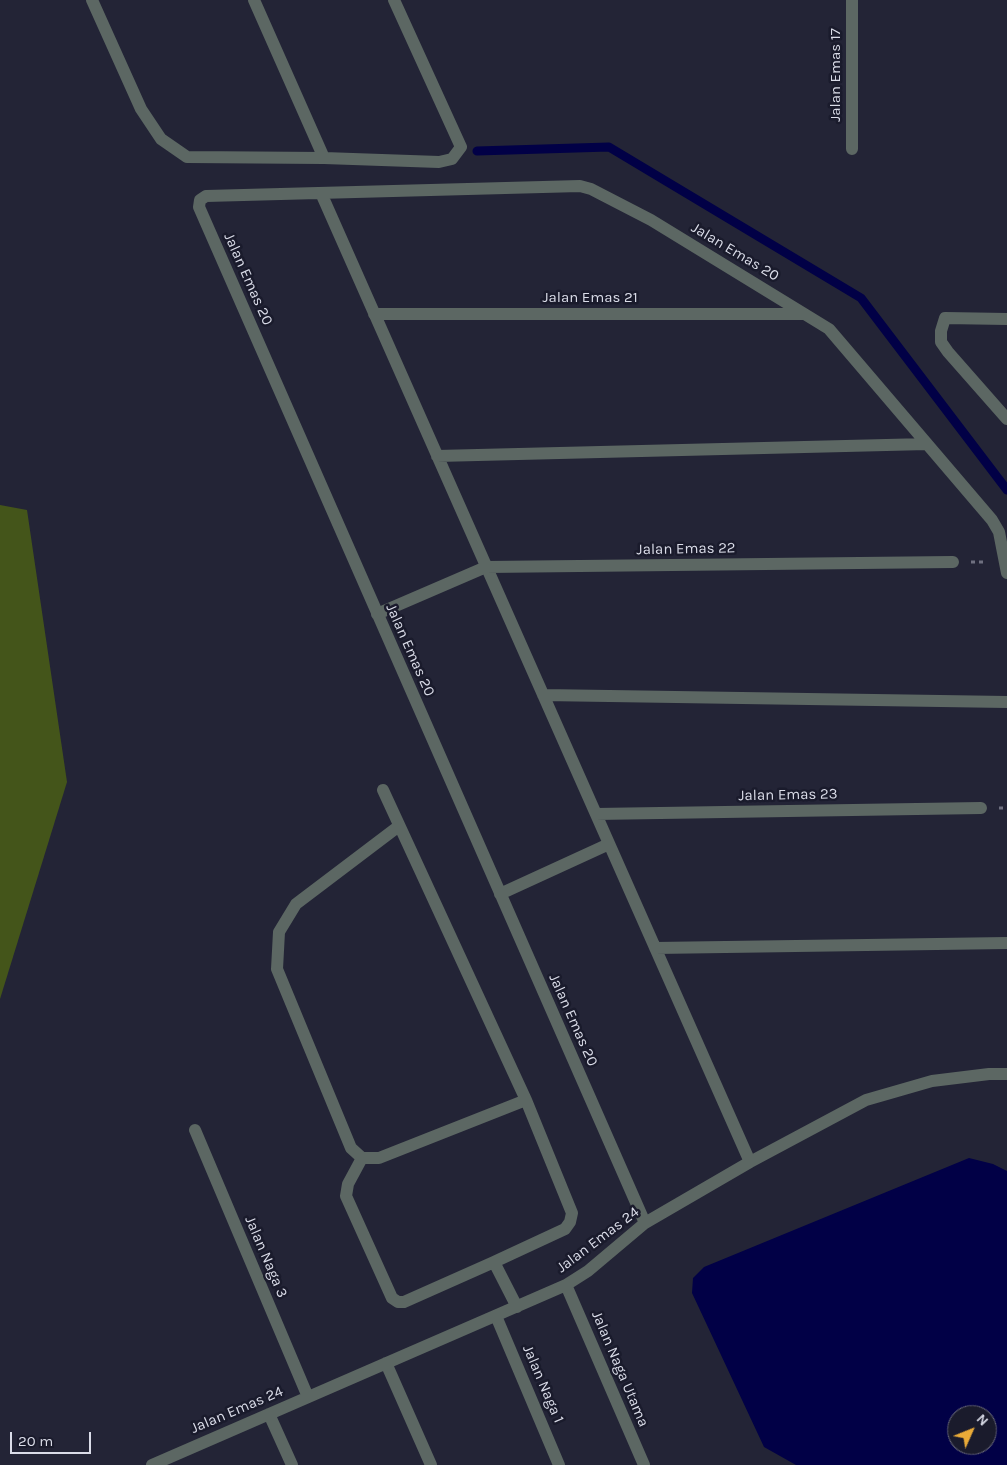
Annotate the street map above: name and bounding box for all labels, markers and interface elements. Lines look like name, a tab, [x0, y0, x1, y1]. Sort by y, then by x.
street label: Jalan Emas 17	[827, 28, 845, 122]
street label: Jalan Emas 20	[688, 219, 782, 285]
street label: Jalan Emas 20	[220, 230, 276, 328]
street label: Jalan Emas 21	[542, 289, 638, 307]
street label: Jalan Emas 22	[636, 539, 736, 559]
street label: Jalan Emas 20	[382, 601, 438, 699]
street label: Jalan Emas 23	[738, 785, 838, 805]
street label: Jalan Emas 20	[545, 971, 601, 1069]
street label: Jalan Emas 24	[553, 1203, 643, 1277]
street label: Jalan Naga 3	[241, 1213, 291, 1301]
street label: Jalan Naga Utama	[587, 1308, 653, 1430]
street label: Jalan Naga 1	[518, 1342, 568, 1426]
street label: Jalan Emas 24	[188, 1382, 286, 1438]
north arrow	[947, 1405, 997, 1455]
text: N	[973, 1410, 992, 1429]
scale bar	[12, 1422, 94, 1454]
text: 20 m	[18, 1432, 53, 1450]

